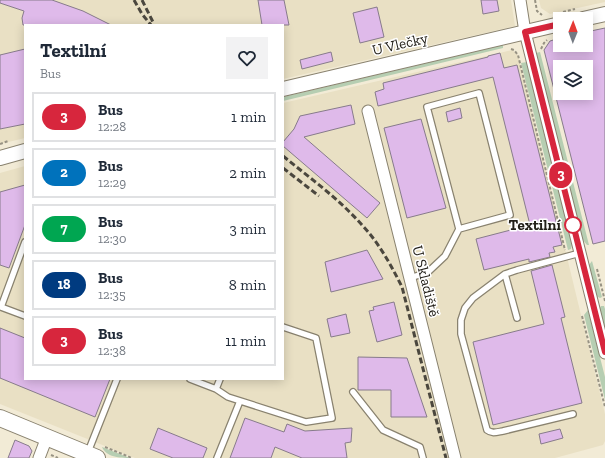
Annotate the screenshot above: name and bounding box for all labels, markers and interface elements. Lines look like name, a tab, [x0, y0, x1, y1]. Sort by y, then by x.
north arrow	[553, 12, 593, 52]
map controls	[553, 12, 593, 100]
street label: U Vlečky	[370, 29, 430, 59]
button: heart	[226, 37, 268, 79]
text: Textilní	[40, 39, 107, 62]
button: layers	[553, 60, 593, 100]
text: Bus	[40, 66, 61, 81]
text: Bus	[98, 101, 123, 119]
text: 3	[60, 108, 68, 125]
text: 1 min	[231, 108, 266, 126]
text: 12:28	[98, 119, 126, 134]
text: Bus	[98, 157, 123, 175]
line badge: 3	[548, 162, 574, 188]
text: 2	[60, 164, 68, 181]
text: 2 min	[229, 164, 266, 182]
text: 3	[557, 166, 565, 183]
text: 12:29	[98, 175, 126, 190]
text: Bus	[98, 213, 123, 231]
place label: Textilní	[508, 216, 562, 234]
marker: Textilní	[564, 216, 582, 234]
text: 7	[61, 220, 67, 237]
text: 3 min	[230, 220, 266, 238]
text: 12:30	[98, 231, 126, 246]
street label: U Skladiště	[408, 243, 444, 319]
text: Bus	[98, 269, 123, 287]
text: 18	[57, 276, 71, 293]
text: 8 min	[229, 276, 266, 294]
text: 12:35	[98, 287, 126, 302]
text: Bus	[98, 325, 123, 343]
text: 3	[60, 332, 68, 349]
text: 11 min	[225, 332, 266, 350]
text: 12:38	[98, 343, 126, 358]

